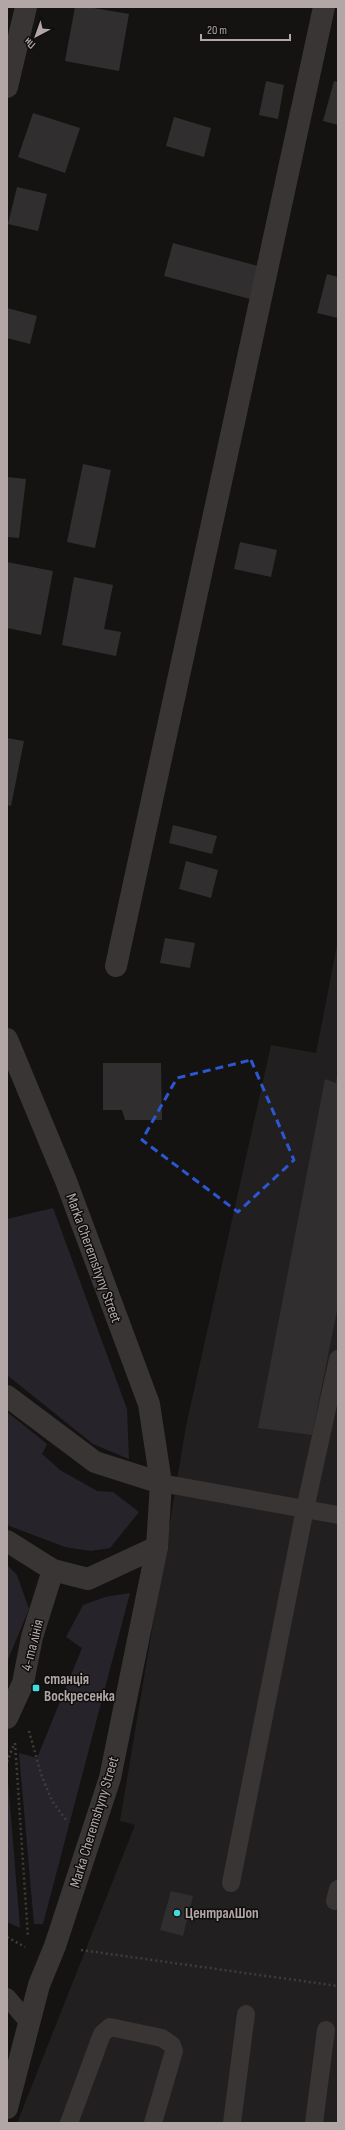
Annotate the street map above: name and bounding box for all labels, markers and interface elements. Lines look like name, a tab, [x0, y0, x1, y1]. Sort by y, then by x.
north arrow	[16, 16, 56, 56]
scale bar	[201, 16, 290, 42]
text: 20 m	[207, 23, 227, 38]
text: Пн	[21, 35, 38, 52]
street label: Marka Cheremshyny Street	[61, 1191, 126, 1326]
street label: 4-та лінія	[17, 1617, 48, 1673]
place label: станція Воскресенка	[44, 1670, 115, 1706]
marker: станція Воскресенка	[31, 1683, 41, 1693]
street label: Marka Cheremshyny Street	[65, 1754, 124, 1890]
place label: ЦентралШоп	[185, 1904, 259, 1923]
marker: ЦентралШоп	[172, 1908, 182, 1918]

